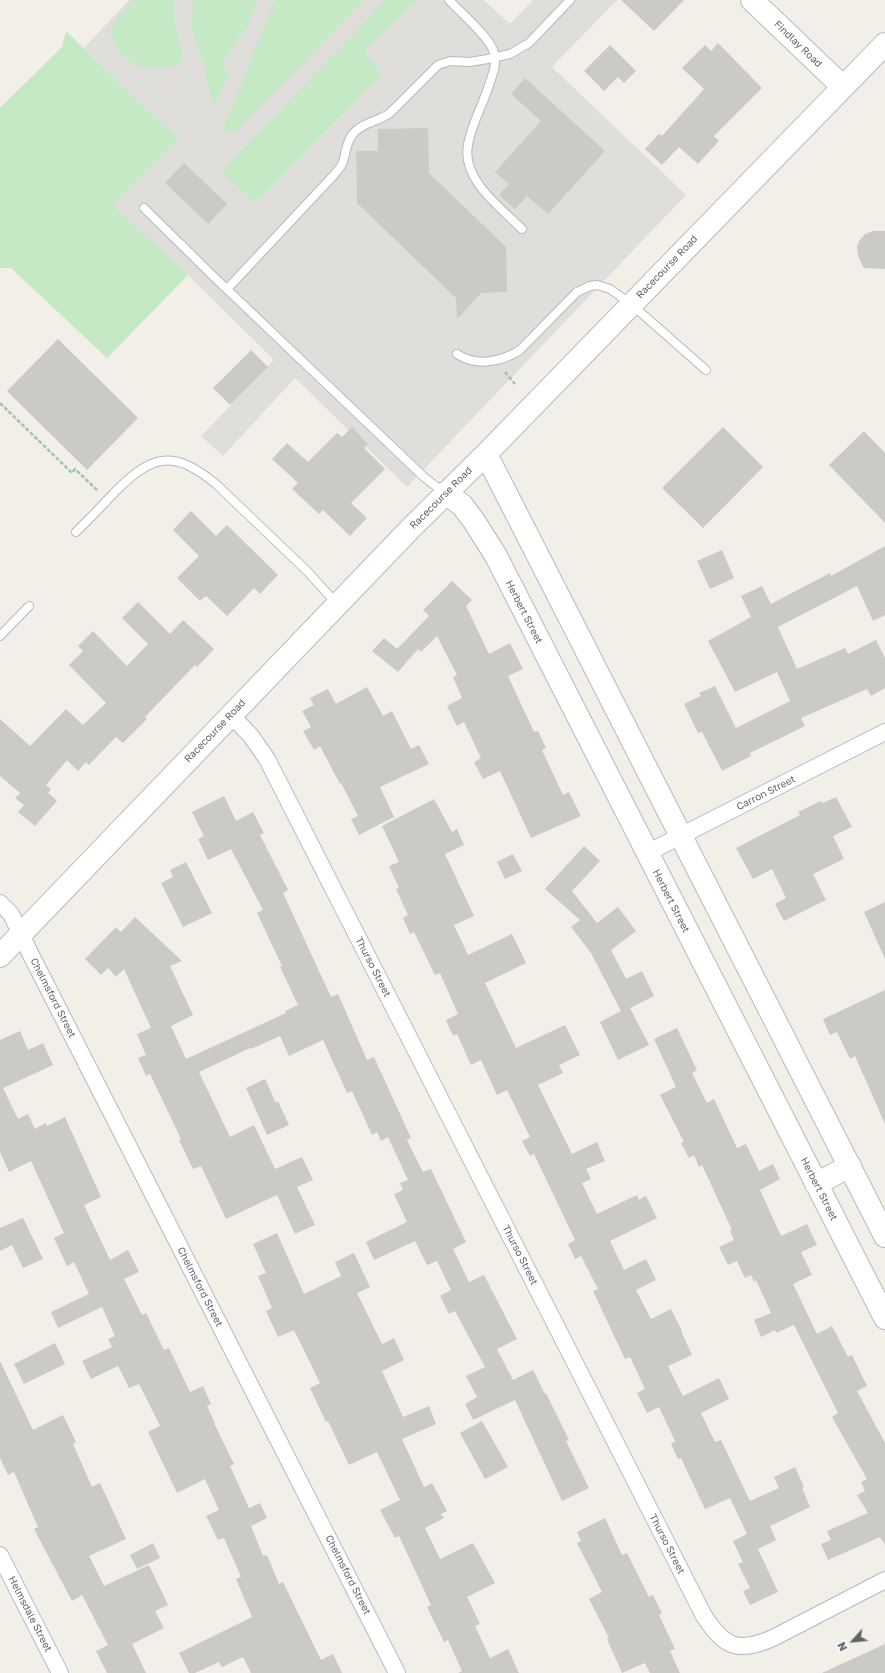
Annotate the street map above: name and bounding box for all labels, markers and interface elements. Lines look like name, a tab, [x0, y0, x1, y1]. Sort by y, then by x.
street label: Findlay Road	[771, 18, 825, 70]
street label: Racecourse Road	[634, 233, 700, 301]
street label: Racecourse Road	[407, 464, 475, 532]
street label: Herbert Street	[503, 578, 545, 646]
street label: Racecourse Road	[182, 697, 248, 765]
street label: Carron Street	[735, 773, 797, 813]
street label: Herbert Street	[650, 867, 692, 935]
street label: Thurso Street	[353, 935, 393, 999]
street label: Chelmsford Street	[28, 956, 78, 1040]
street label: Herbert Street	[798, 1155, 840, 1223]
street label: Thurso Street	[500, 1223, 540, 1287]
street label: Chelmsford Street	[175, 1245, 225, 1329]
street label: Thurso Street	[647, 1512, 687, 1576]
street label: Chelmsford Street	[323, 1533, 373, 1617]
street label: Helmsdale Street	[6, 1574, 54, 1654]
north arrow	[833, 1621, 873, 1661]
text: N	[834, 1640, 850, 1653]

